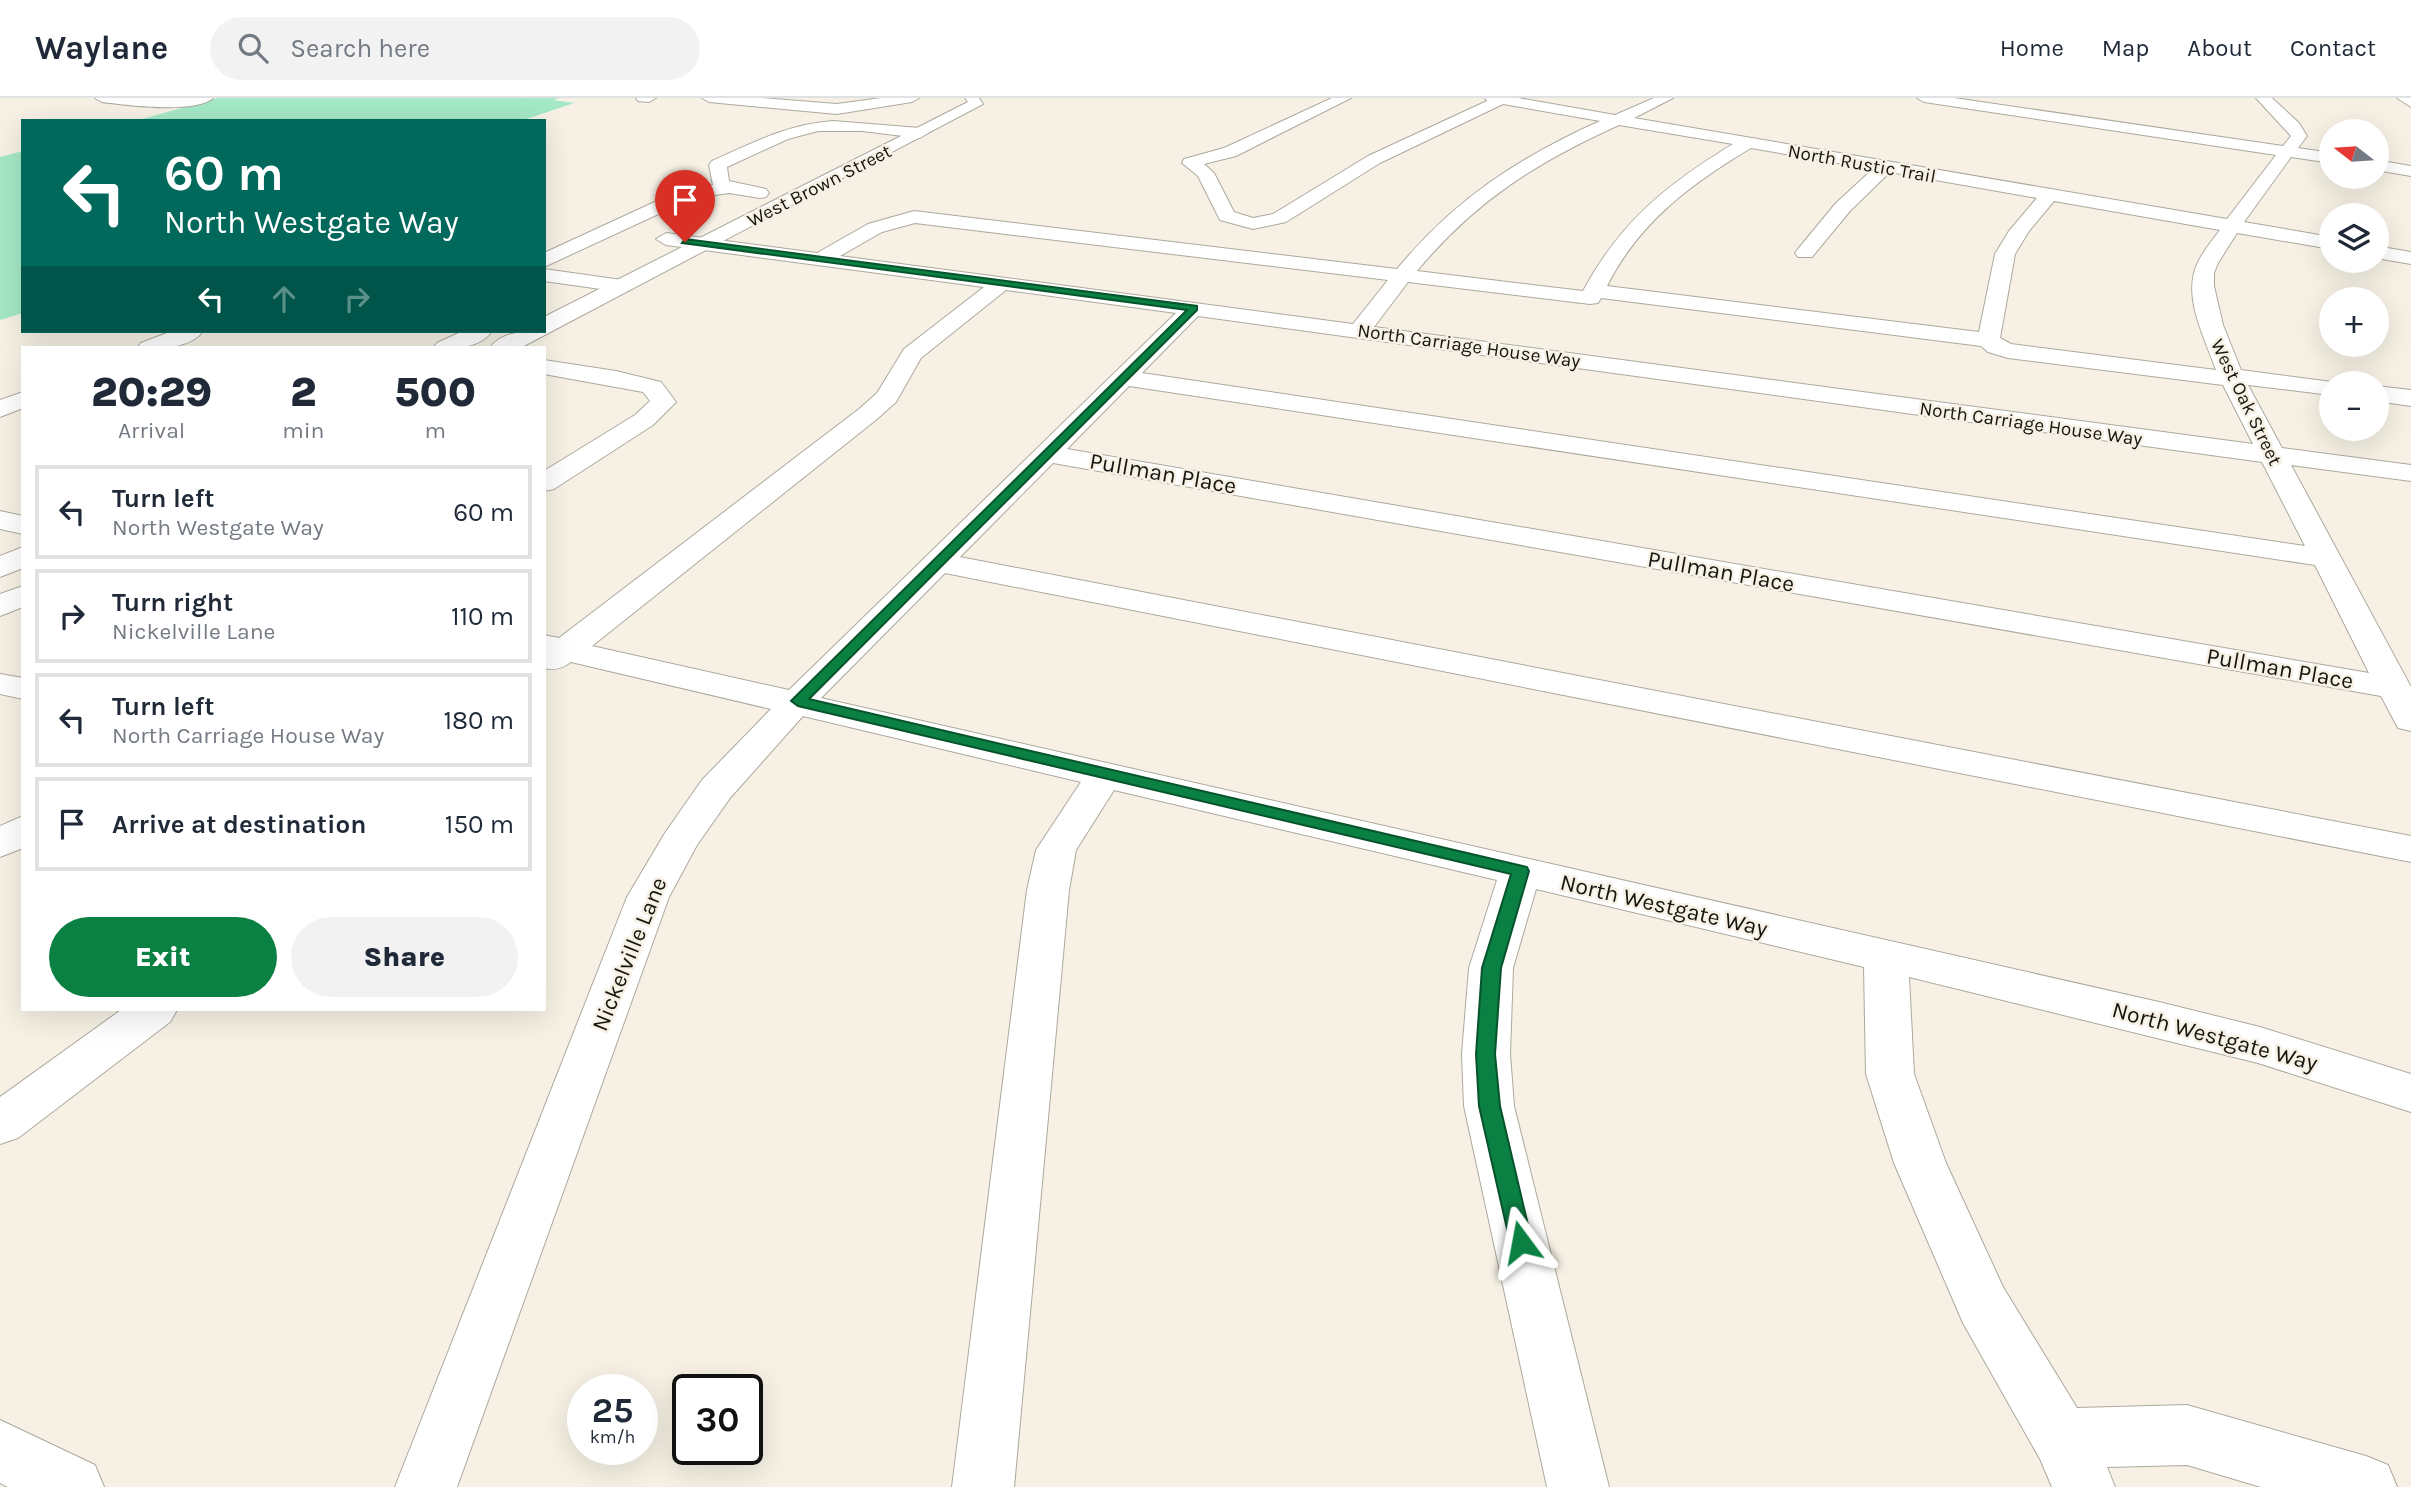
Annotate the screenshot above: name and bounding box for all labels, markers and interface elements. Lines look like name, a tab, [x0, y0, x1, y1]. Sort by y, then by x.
search box	[210, 17, 700, 80]
text: Waylane	[35, 29, 168, 67]
icon: search	[234, 29, 272, 67]
text: Search here	[290, 33, 430, 64]
text: Home	[2000, 34, 2064, 62]
text: Map	[2102, 34, 2149, 62]
text: About	[2187, 34, 2252, 62]
text: Contact	[2290, 34, 2376, 62]
north arrow	[2319, 119, 2389, 189]
map controls	[2319, 119, 2389, 441]
street label: West Brown Street	[744, 140, 895, 232]
street label: North Rustic Trail	[1786, 140, 1938, 188]
text: 60 m	[164, 145, 284, 202]
icon: left	[49, 147, 140, 238]
pin	[655, 170, 715, 242]
icon: arrive	[666, 181, 704, 219]
button: layers	[2319, 203, 2389, 273]
text: North Westgate Way	[164, 204, 459, 241]
icon: left	[192, 280, 230, 318]
icon: ahead	[265, 280, 303, 318]
icon: right	[338, 280, 376, 318]
button: +	[2319, 287, 2389, 357]
street label: North Carriage House Way	[1356, 319, 1582, 373]
street label: West Oak Street	[2206, 336, 2286, 469]
text: 20:29	[91, 367, 212, 417]
text: 2	[290, 367, 317, 417]
text: 500	[394, 367, 476, 417]
button: −	[2319, 371, 2389, 441]
street label: North Carriage House Way	[1918, 397, 2144, 451]
text: Arrival	[118, 417, 185, 444]
text: min	[282, 417, 324, 444]
text: m	[424, 417, 446, 444]
street label: Pullman Place	[1087, 447, 1238, 500]
text: Turn left	[112, 483, 214, 514]
icon: left	[53, 493, 91, 531]
text: 60 m	[453, 497, 514, 528]
text: North Westgate Way	[112, 514, 324, 541]
street label: Pullman Place	[1645, 545, 1796, 598]
text: Turn right	[112, 587, 233, 618]
icon: right	[53, 597, 91, 635]
text: 110 m	[451, 601, 514, 632]
text: Nickelville Lane	[112, 618, 275, 645]
street label: Pullman Place	[2204, 642, 2355, 695]
text: Turn left	[112, 691, 214, 722]
icon: left	[53, 701, 91, 739]
text: 180 m	[444, 705, 514, 736]
text: North Carriage House Way	[112, 722, 384, 749]
icon: arrive	[53, 805, 91, 843]
text: Arrive at destination	[112, 809, 366, 840]
text: 150 m	[445, 809, 514, 840]
street label: North Westgate Way	[1558, 869, 1770, 943]
street label: Nickelville Lane	[586, 873, 673, 1035]
button: Exit	[49, 917, 277, 997]
button: Share	[291, 917, 518, 997]
street label: North Westgate Way	[2109, 996, 2321, 1077]
position arrow	[1484, 1205, 1558, 1279]
speed limit sign: 30	[672, 1374, 763, 1465]
text: 25	[592, 1390, 633, 1431]
text: km/h	[590, 1426, 635, 1448]

